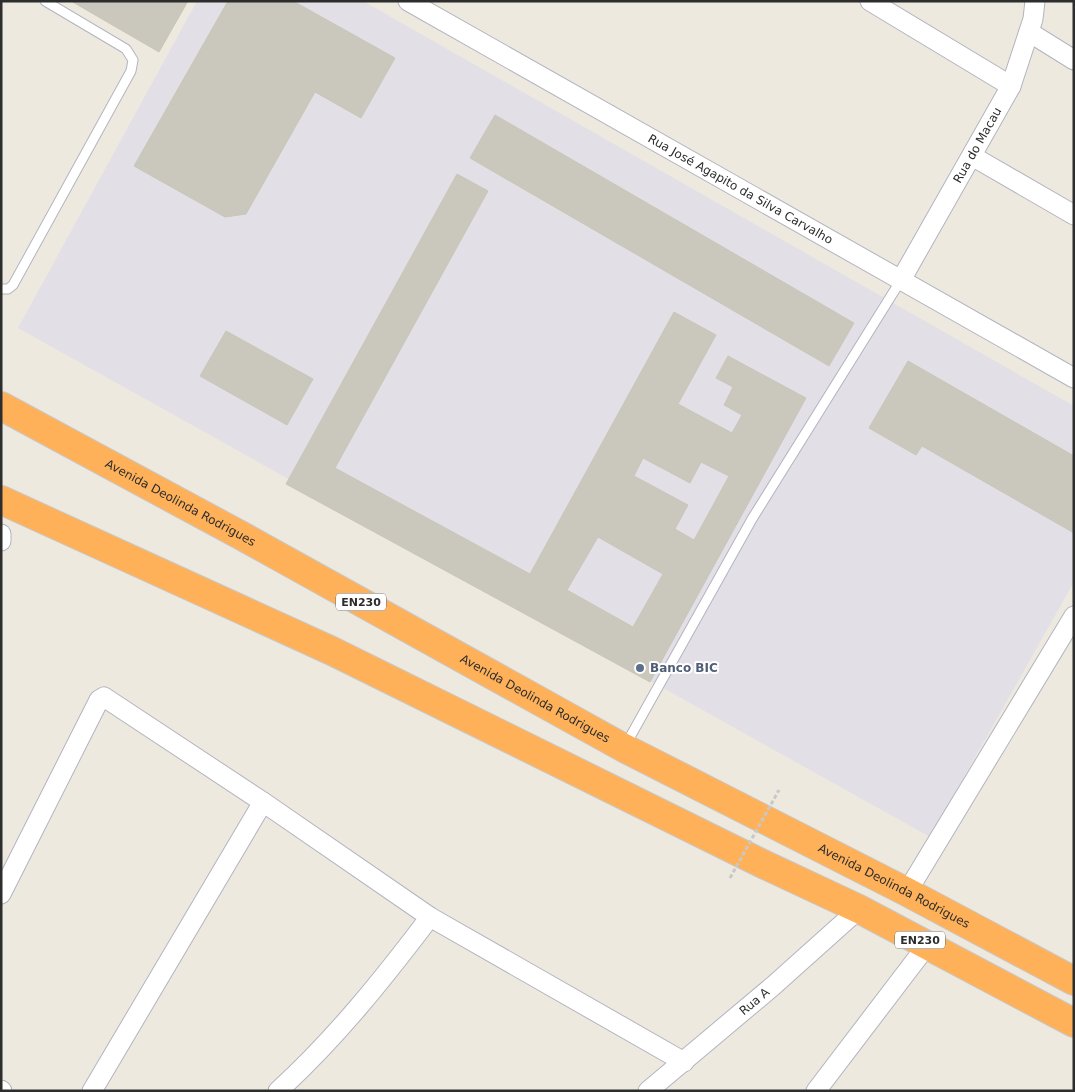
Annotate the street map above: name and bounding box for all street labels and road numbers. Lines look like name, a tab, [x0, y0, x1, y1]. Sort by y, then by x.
street label: Rua do Macau	[950, 105, 1004, 185]
street label: Rua José Agapito da Silva Carvalho	[646, 131, 835, 247]
street label: Avenida Deolinda Rodrigues	[103, 457, 258, 549]
road number: EN230	[336, 594, 386, 610]
street label: Avenida Deolinda Rodrigues	[458, 652, 612, 746]
street label: Avenida Deolinda Rodrigues	[816, 841, 972, 931]
road number: EN230	[895, 932, 945, 948]
street label: Rua A	[737, 985, 773, 1018]

